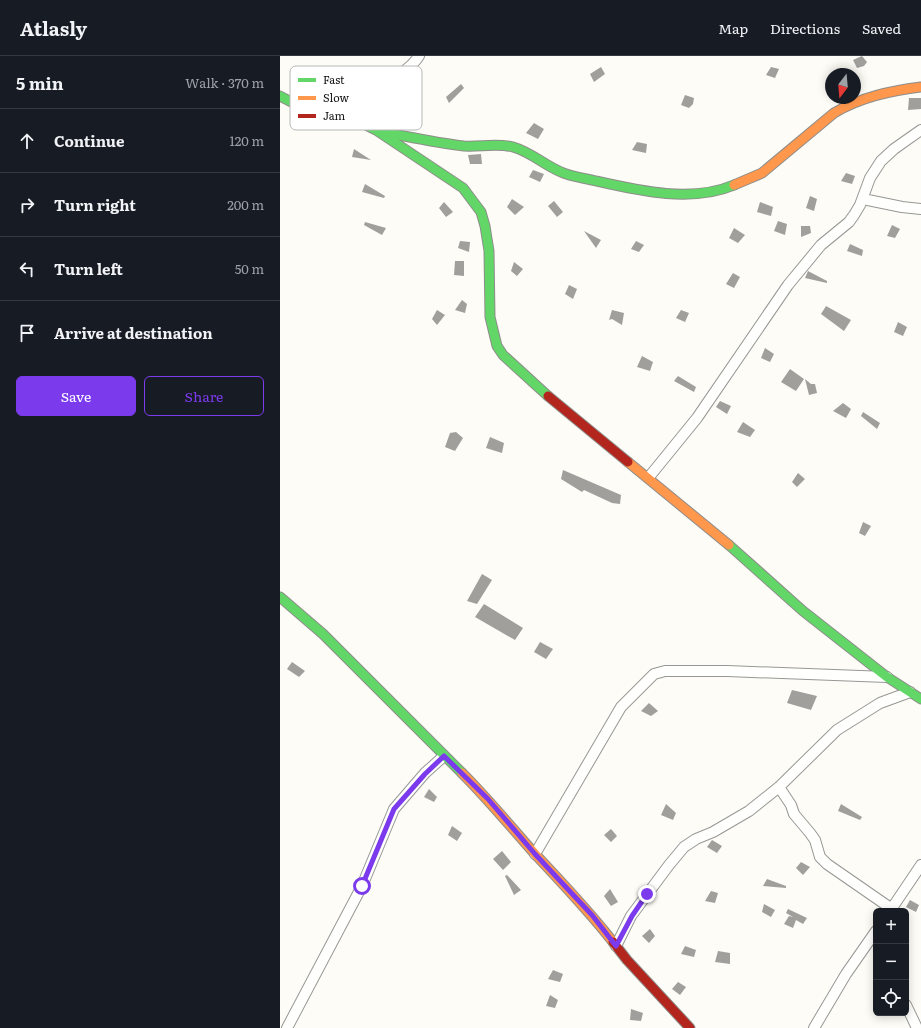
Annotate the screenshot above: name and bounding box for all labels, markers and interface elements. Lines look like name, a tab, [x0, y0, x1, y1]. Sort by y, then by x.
text: Atlasly	[20, 14, 87, 42]
text: Map	[718, 18, 748, 38]
text: Directions	[770, 18, 840, 38]
text: Saved	[862, 18, 901, 38]
legend	[290, 66, 422, 130]
north arrow	[825, 68, 861, 104]
text: 5 min	[16, 70, 64, 95]
text: Fast	[323, 71, 345, 87]
text: Walk · 370 m	[185, 73, 264, 92]
text: Slow	[323, 89, 349, 105]
text: Jam	[323, 107, 346, 123]
text: Continue	[54, 129, 124, 152]
icon: ahead	[16, 130, 38, 152]
text: 120 m	[229, 131, 264, 150]
text: Turn right	[54, 193, 136, 216]
icon: right	[16, 194, 38, 216]
text: 200 m	[227, 195, 264, 214]
text: Turn left	[54, 257, 123, 280]
icon: left	[16, 258, 38, 280]
text: 50 m	[235, 259, 264, 278]
text: Arrive at destination	[54, 321, 213, 344]
icon: arrive	[16, 322, 38, 344]
button: Save	[16, 376, 136, 416]
button: Share	[144, 376, 264, 416]
route start	[353, 877, 371, 895]
route end	[638, 885, 656, 903]
map controls	[873, 908, 909, 1016]
button: +	[873, 908, 909, 944]
button: −	[873, 944, 909, 980]
button: locate	[873, 980, 909, 1016]

